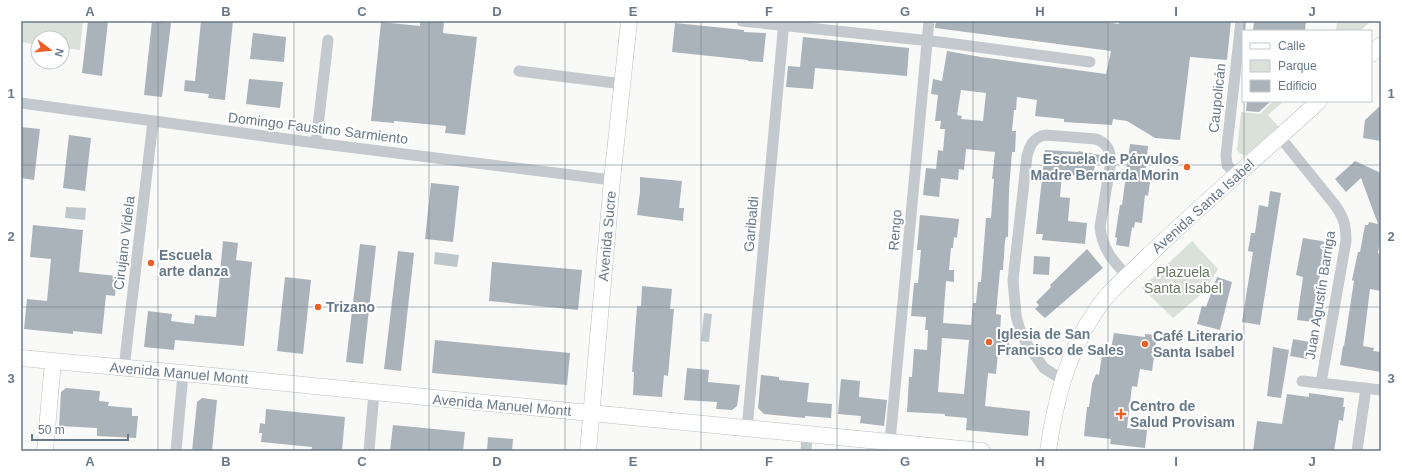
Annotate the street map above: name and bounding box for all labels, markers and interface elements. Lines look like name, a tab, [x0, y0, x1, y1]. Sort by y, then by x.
text: A	[85, 4, 95, 19]
text: B	[221, 4, 231, 19]
text: C	[357, 4, 367, 19]
text: D	[492, 4, 502, 19]
text: E	[629, 4, 638, 19]
text: F	[765, 4, 773, 19]
text: G	[900, 4, 910, 19]
text: H	[1035, 4, 1045, 19]
text: I	[1174, 4, 1178, 19]
text: J	[1308, 4, 1316, 19]
north arrow	[30, 30, 70, 70]
legend	[1242, 30, 1372, 102]
text: Calle	[1278, 39, 1306, 53]
text: N	[53, 47, 66, 58]
text: Parque	[1278, 59, 1317, 73]
street label: Caupolicán	[1205, 62, 1229, 134]
text: Edificio	[1278, 79, 1317, 93]
text: 1	[7, 86, 15, 101]
text: 1	[1387, 86, 1395, 101]
street label: Domingo Faustino Sarmiento	[227, 109, 409, 147]
place label: Escuela de Párvulos Madre Bernarda Morin	[1030, 151, 1179, 183]
street label: Avenida Santa Isabel	[1149, 156, 1257, 256]
marker: Escuela de Párvulos Madre Bernarda Morin	[1182, 162, 1192, 172]
street label: Avenida Sucre	[595, 190, 619, 282]
street label: Cirujano Videla	[110, 195, 138, 291]
street label: Garibaldi	[741, 195, 761, 253]
street label: Rengo	[885, 209, 905, 251]
text: 2	[7, 229, 15, 244]
street label: Juan Agustín Barriga	[1302, 229, 1338, 360]
text: 2	[1387, 229, 1395, 244]
place label: Escuela arte danza	[159, 247, 228, 279]
marker: Escuela arte danza	[146, 258, 156, 268]
park label: Plazuela Santa Isabel	[1144, 264, 1222, 296]
place label: Trizano	[326, 299, 375, 315]
marker: Trizano	[313, 302, 323, 312]
place label: Iglesia de San Francisco de Sales	[997, 326, 1124, 358]
place label: Café Literario Santa Isabel	[1153, 328, 1243, 360]
marker: Iglesia de San Francisco de Sales	[984, 337, 994, 347]
marker: Café Literario Santa Isabel	[1140, 339, 1150, 349]
street label: Avenida Manuel Montt	[109, 359, 249, 387]
text: 3	[7, 371, 15, 386]
text: 3	[1387, 371, 1395, 386]
street label: Avenida Manuel Montt	[432, 391, 572, 419]
place label: Centro de Salud Provisam	[1130, 398, 1235, 430]
marker: Centro de Salud Provisam	[1115, 408, 1127, 420]
scale bar	[32, 416, 128, 442]
text: 50 m	[38, 423, 65, 437]
text: A	[85, 454, 95, 469]
text: B	[221, 454, 231, 469]
text: C	[357, 454, 367, 469]
text: D	[492, 454, 502, 469]
text: E	[629, 454, 638, 469]
text: F	[765, 454, 773, 469]
text: G	[900, 454, 910, 469]
text: H	[1035, 454, 1045, 469]
text: I	[1174, 454, 1178, 469]
text: J	[1308, 454, 1316, 469]

